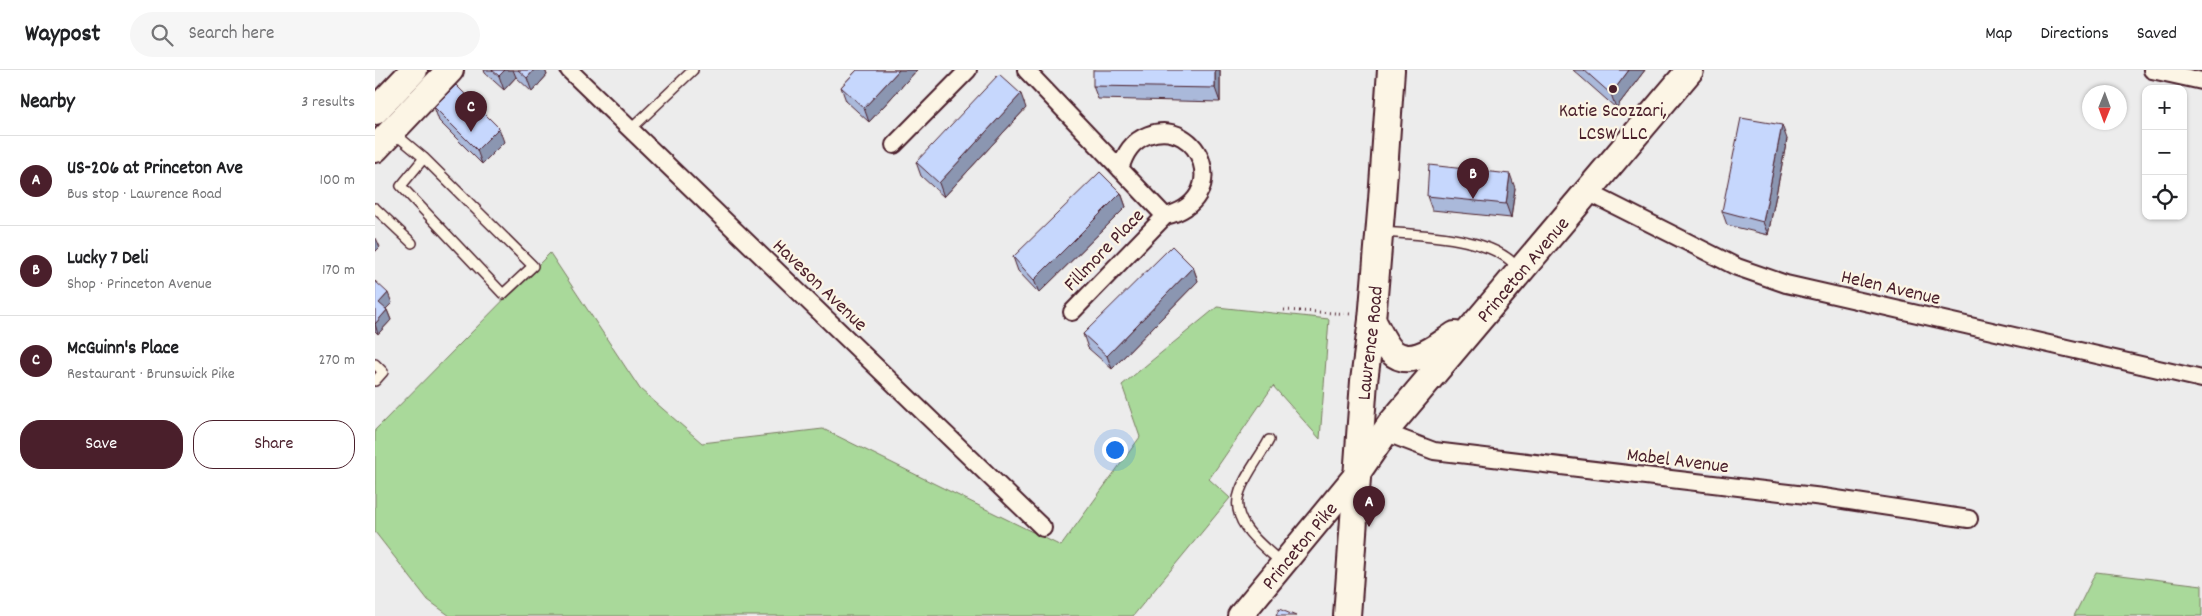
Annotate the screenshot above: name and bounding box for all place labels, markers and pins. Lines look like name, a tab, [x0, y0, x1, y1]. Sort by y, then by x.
marker: Katie Scozzari, LCSW LLC	[1607, 83, 1619, 95]
pin: C	[455, 91, 487, 132]
place label: Katie Scozzari, LCSW LLC	[1559, 98, 1667, 149]
pin: B	[1457, 158, 1489, 199]
pin: A	[1353, 486, 1385, 527]

